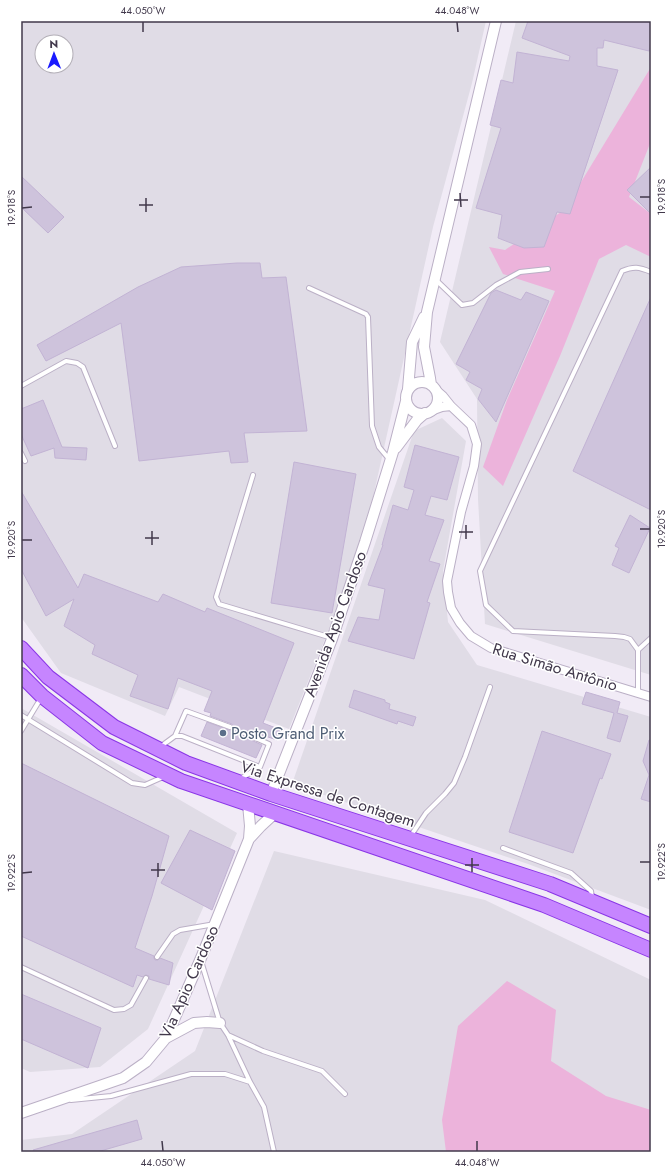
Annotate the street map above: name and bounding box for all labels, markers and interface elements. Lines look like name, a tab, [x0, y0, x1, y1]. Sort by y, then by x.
text: 44.050°W	[121, 3, 166, 18]
text: 44.048°W	[435, 3, 479, 18]
north arrow	[34, 34, 74, 74]
text: N	[49, 36, 58, 52]
text: 19.918°S	[654, 178, 669, 215]
text: 19.918°S	[4, 189, 19, 226]
text: 19.920°S	[654, 509, 669, 548]
text: 19.920°S	[4, 520, 19, 559]
street label: Avenida Apio Cardoso	[298, 548, 372, 700]
street label: Rua Simão Antônio	[490, 637, 620, 697]
place label: Posto Grand Prix	[231, 722, 345, 745]
marker: Posto Grand Prix	[218, 728, 228, 738]
street label: Via Expressa de Contagem	[238, 755, 418, 833]
text: 19.922°S	[654, 843, 669, 881]
text: 19.922°S	[4, 854, 19, 892]
street label: Via Apio Cardoso	[154, 921, 224, 1042]
text: 44.050°W	[141, 1155, 186, 1170]
text: 44.048°W	[455, 1155, 499, 1170]

